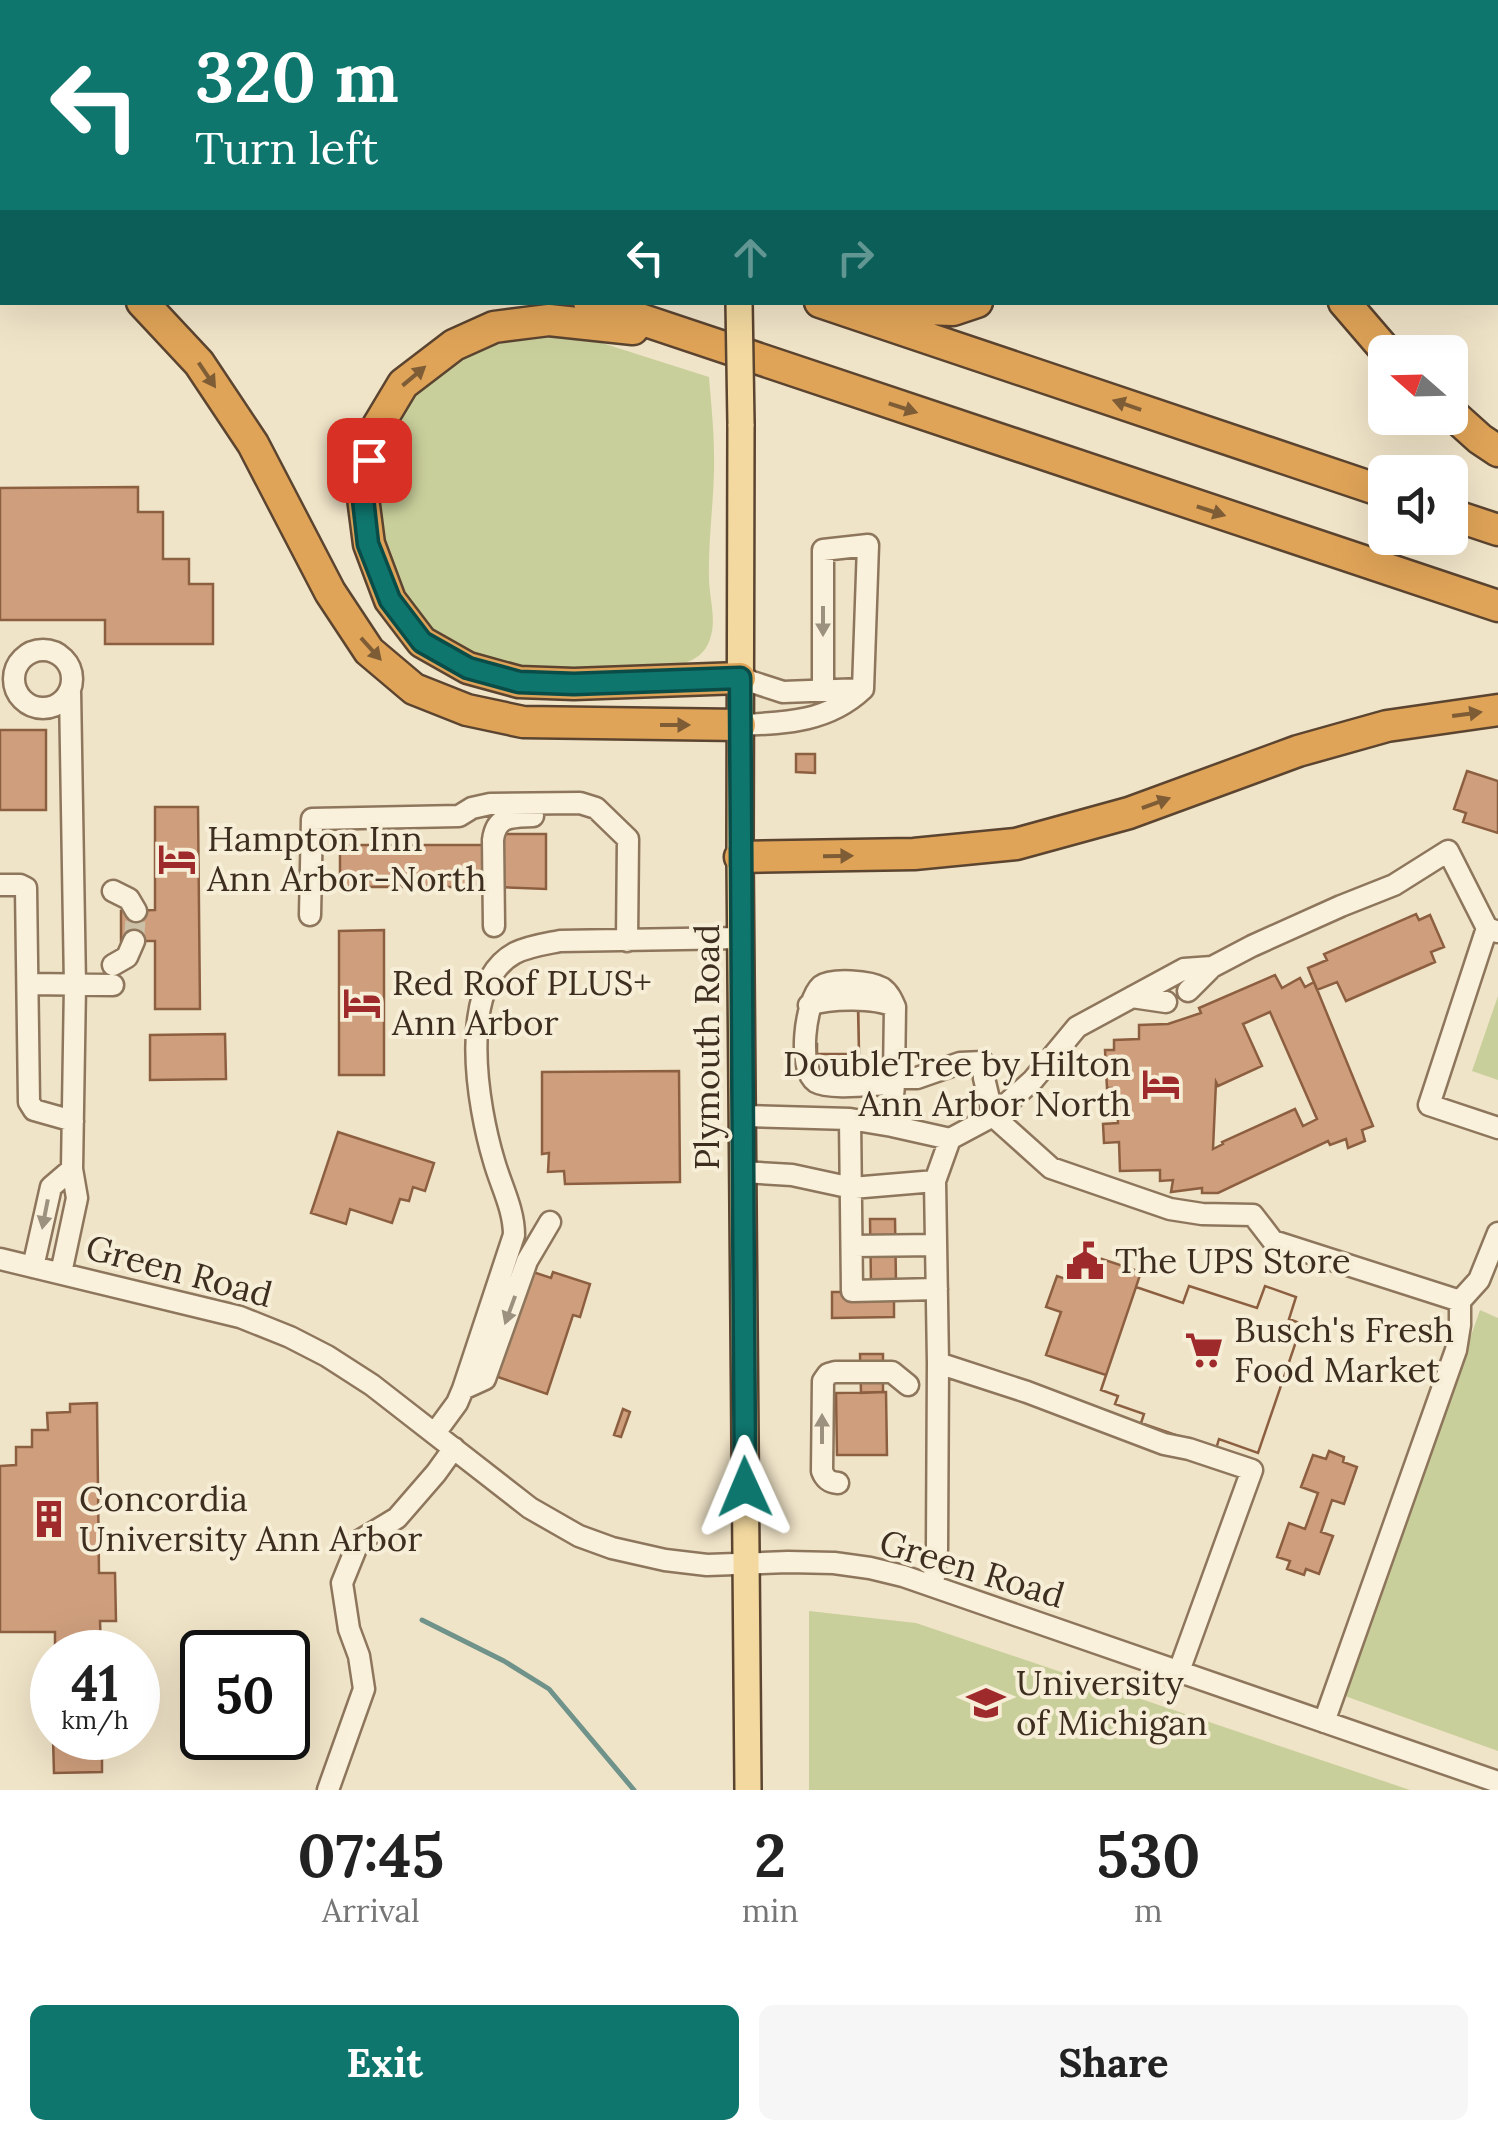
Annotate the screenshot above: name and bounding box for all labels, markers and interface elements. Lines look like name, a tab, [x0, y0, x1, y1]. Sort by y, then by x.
text: 320 m	[195, 32, 399, 121]
icon: left	[30, 40, 160, 170]
text: Turn left	[195, 119, 378, 176]
icon: left	[618, 230, 673, 285]
icon: ahead	[723, 230, 778, 285]
icon: right	[828, 230, 883, 285]
north arrow	[1368, 335, 1468, 435]
map controls	[1368, 335, 1468, 555]
one-way arrow	[197, 362, 216, 389]
one-way arrow	[402, 366, 427, 388]
one-way arrow	[1111, 397, 1141, 412]
one-way arrow	[888, 402, 918, 417]
pin	[327, 418, 412, 503]
icon: arrive	[342, 433, 397, 488]
button: sound	[1368, 455, 1468, 555]
one-way arrow	[1196, 504, 1226, 519]
one-way arrow	[815, 605, 831, 637]
one-way arrow	[360, 636, 382, 661]
one-way arrow	[1452, 705, 1484, 721]
one-way arrow	[659, 717, 691, 733]
one-way arrow	[1141, 795, 1171, 810]
place label: Hampton Inn Ann Arbor-North	[206, 816, 487, 901]
hotel icon: Hampton Inn Ann Arbor-North	[156, 838, 198, 880]
one-way arrow	[822, 848, 854, 864]
street label: Plymouth Road	[684, 924, 729, 1170]
place label: Red Roof PLUS+ Ann Arbor	[391, 960, 652, 1045]
hotel icon: Red Roof PLUS+ Ann Arbor	[341, 982, 383, 1024]
place label: DoubleTree by Hilton Ann Arbor North	[783, 1041, 1131, 1126]
hotel icon: DoubleTree by Hilton Ann Arbor North	[1140, 1063, 1182, 1105]
one-way arrow	[37, 1199, 53, 1230]
street label: Green Road	[81, 1224, 277, 1317]
place label: The UPS Store	[1115, 1238, 1351, 1283]
public building icon: The UPS Store	[1064, 1240, 1106, 1282]
one-way arrow	[502, 1296, 517, 1326]
place label: Busch's Fresh Food Market	[1234, 1307, 1454, 1392]
supermarket icon: Busch's Fresh Food Market	[1183, 1329, 1225, 1371]
one-way arrow	[814, 1413, 830, 1445]
position arrow	[693, 1435, 797, 1539]
place label: Concordia University Ann Arbor	[79, 1476, 422, 1561]
building icon: Concordia University Ann Arbor	[28, 1498, 70, 1540]
street label: Green Road	[874, 1519, 1070, 1618]
speed limit sign: 50	[180, 1630, 310, 1760]
text: 41	[71, 1651, 119, 1715]
place label: University of Michigan	[1016, 1660, 1207, 1745]
school or university icon: University of Michigan	[965, 1682, 1007, 1724]
text: km/h	[61, 1704, 129, 1736]
text: 07:45	[298, 1817, 444, 1893]
text: 2	[754, 1817, 786, 1893]
text: 530	[1096, 1817, 1200, 1893]
text: Arrival	[322, 1890, 420, 1931]
text: min	[742, 1890, 799, 1931]
text: m	[1134, 1890, 1163, 1931]
button: Exit	[30, 2005, 739, 2120]
button: Share	[759, 2005, 1468, 2120]

